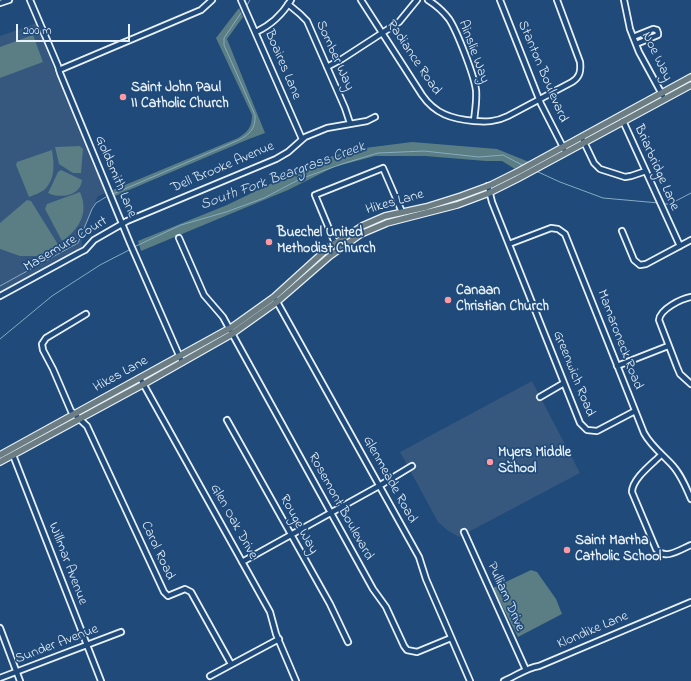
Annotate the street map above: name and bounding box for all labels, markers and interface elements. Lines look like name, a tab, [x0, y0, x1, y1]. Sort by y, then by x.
scale bar	[18, 16, 132, 42]
street label: Radiance Road	[382, 17, 444, 99]
street label: Somber Way	[311, 18, 357, 94]
street label: Ainslie Way	[454, 18, 492, 86]
street label: Stanton Boulevard	[513, 19, 571, 125]
text: 200 m	[23, 22, 52, 40]
street label: Boaires Lane	[260, 28, 304, 102]
street label: Noe Way	[637, 30, 675, 84]
place label: Saint John Paul II Catholic Church	[131, 81, 229, 114]
marker: Saint John Paul II Catholic Church	[118, 92, 128, 102]
street label: Briarbridge Lane	[630, 122, 682, 214]
street label: Goldsmith Lane	[90, 134, 140, 220]
street label: Dell Brooke Avenue	[169, 139, 277, 197]
water label: South Fork Beargrass Creek	[198, 139, 368, 215]
street label: Hikes Lane	[364, 187, 426, 219]
street label: Masemure Court	[21, 213, 111, 277]
place label: Buechel United Methodist Church	[277, 226, 376, 258]
marker: Buechel United Methodist Church	[264, 237, 274, 247]
place label: Canaan Christian Church	[456, 284, 549, 316]
street label: Mamaroneck Road	[592, 288, 646, 392]
marker: Canaan Christian Church	[443, 295, 453, 305]
street label: Greenwich Road	[548, 329, 598, 419]
street label: Hikes Lane	[91, 353, 151, 397]
street label: Glenmeade Road	[358, 433, 420, 527]
place label: Myers Middle School	[498, 446, 571, 478]
street label: Rosemont Boulevard	[304, 450, 376, 564]
marker: Myers Middle School	[485, 457, 495, 467]
street label: Glen Oak Drive	[205, 481, 261, 563]
street label: Rouge Way	[275, 492, 321, 558]
street label: Carol Road	[136, 519, 178, 583]
street label: Willmar Avenue	[44, 520, 90, 608]
place label: Saint Martha Catholic School	[575, 534, 661, 566]
marker: Saint Martha Catholic School	[562, 545, 572, 555]
street label: Pulliam Drive	[482, 560, 528, 634]
street label: Klondike Lane	[555, 609, 631, 653]
street label: Sunder Avenue	[13, 621, 101, 669]

